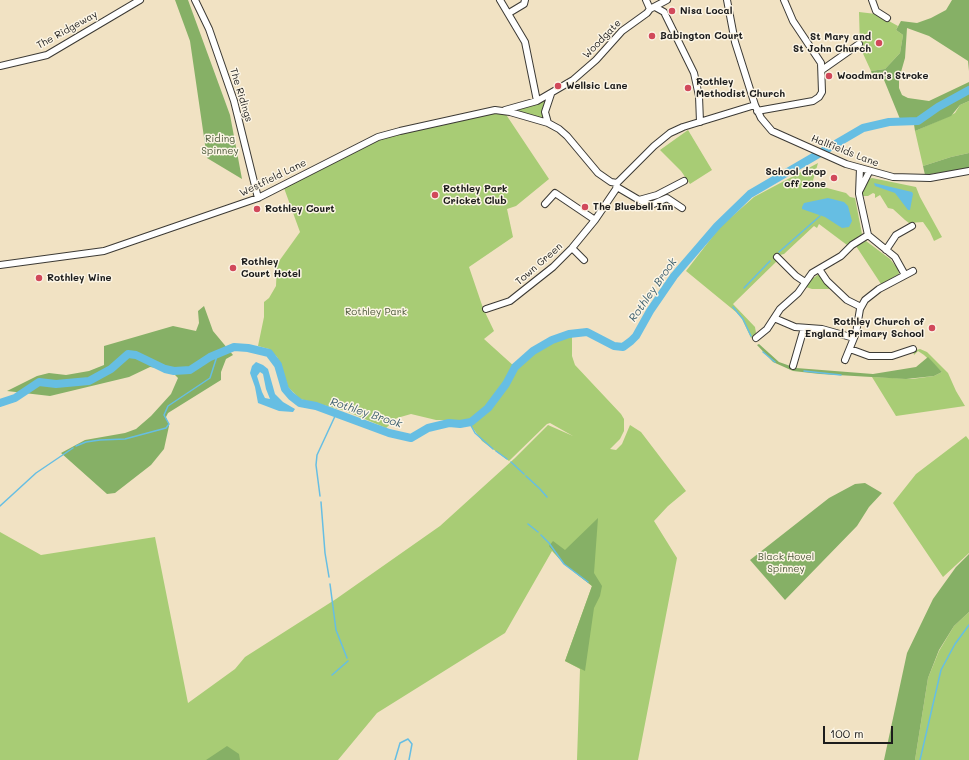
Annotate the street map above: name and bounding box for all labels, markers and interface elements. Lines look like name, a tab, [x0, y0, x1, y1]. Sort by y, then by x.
place label: Nisa Local	[680, 5, 732, 17]
marker: Nisa Local	[667, 6, 677, 16]
street label: The Ridgeway	[35, 8, 99, 52]
street label: Woodgate	[580, 17, 624, 61]
place label: Babington Court	[660, 30, 743, 42]
marker: Babington Court	[647, 31, 657, 41]
place label: St Mary and St John Church	[793, 31, 871, 54]
marker: St Mary and St John Church	[874, 38, 884, 48]
street label: The Ridings	[227, 67, 255, 123]
place label: Woodman's Stroke	[837, 70, 928, 82]
marker: Woodman's Stroke	[824, 71, 834, 81]
place label: Rothley Methodist Church	[696, 76, 785, 100]
place label: Wellsic Lane	[566, 80, 628, 92]
marker: Wellsic Lane	[553, 81, 563, 91]
marker: Rothley Methodist Church	[683, 83, 693, 93]
park label: Riding Spinney	[201, 133, 239, 156]
street label: Hallfields Lane	[809, 133, 881, 169]
street label: Westfield Lane	[238, 157, 308, 199]
place label: School drop off zone	[766, 166, 826, 190]
marker: School drop off zone	[829, 173, 839, 183]
place label: Rothley Park Cricket Club	[443, 183, 507, 206]
marker: Rothley Park Cricket Club	[430, 190, 440, 200]
place label: The Bluebell Inn	[593, 201, 673, 213]
marker: The Bluebell Inn	[580, 202, 590, 212]
place label: Rothley Court	[265, 203, 335, 215]
marker: Rothley Court	[252, 204, 262, 214]
street label: Town Green	[513, 240, 565, 288]
place label: Rothley Court Hotel	[241, 256, 301, 280]
water label: Rothley Brook	[626, 256, 680, 324]
marker: Rothley Court Hotel	[228, 263, 238, 273]
place label: Rothley Wine	[47, 272, 112, 284]
marker: Rothley Wine	[34, 273, 44, 283]
park label: Rothley Park	[345, 306, 407, 318]
place label: Rothley Church of England Primary School	[805, 316, 924, 340]
marker: Rothley Church of England Primary School	[927, 323, 937, 333]
water label: Rothley Brook	[328, 395, 404, 431]
park label: Black Hovel Spinney	[758, 551, 814, 574]
scale bar	[825, 718, 895, 744]
text: 100 m	[830, 725, 864, 741]

